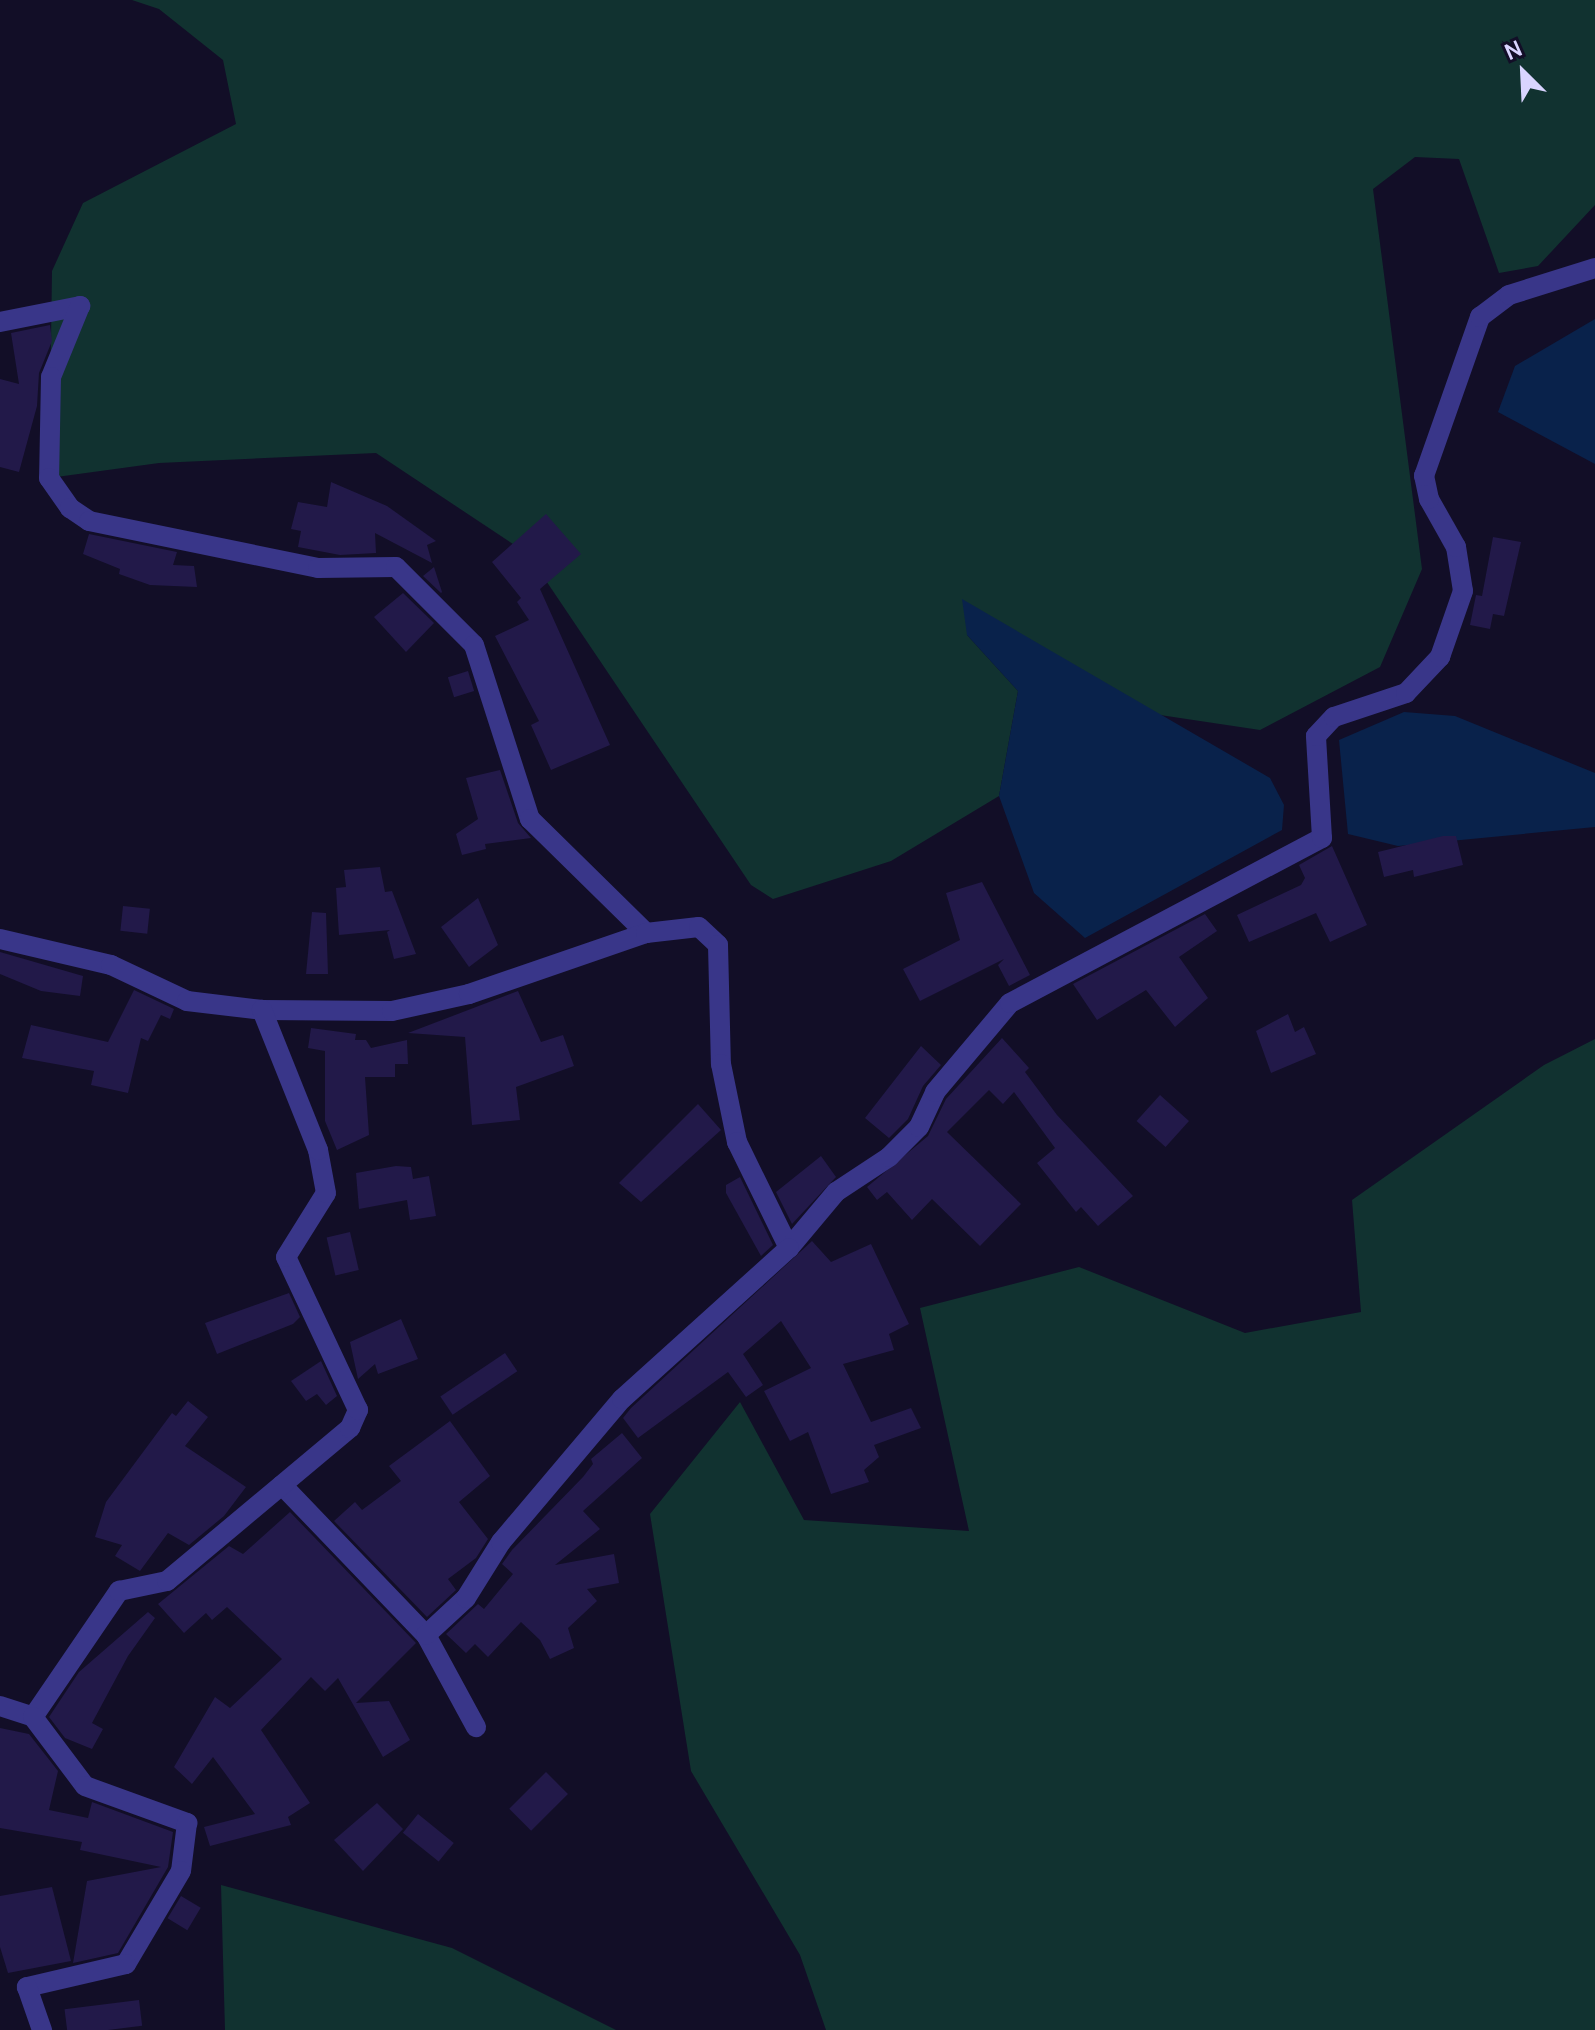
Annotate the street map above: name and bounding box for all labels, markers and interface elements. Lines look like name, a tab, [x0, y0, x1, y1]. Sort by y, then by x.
north arrow	[1483, 32, 1563, 112]
text: N	[1500, 33, 1527, 67]

